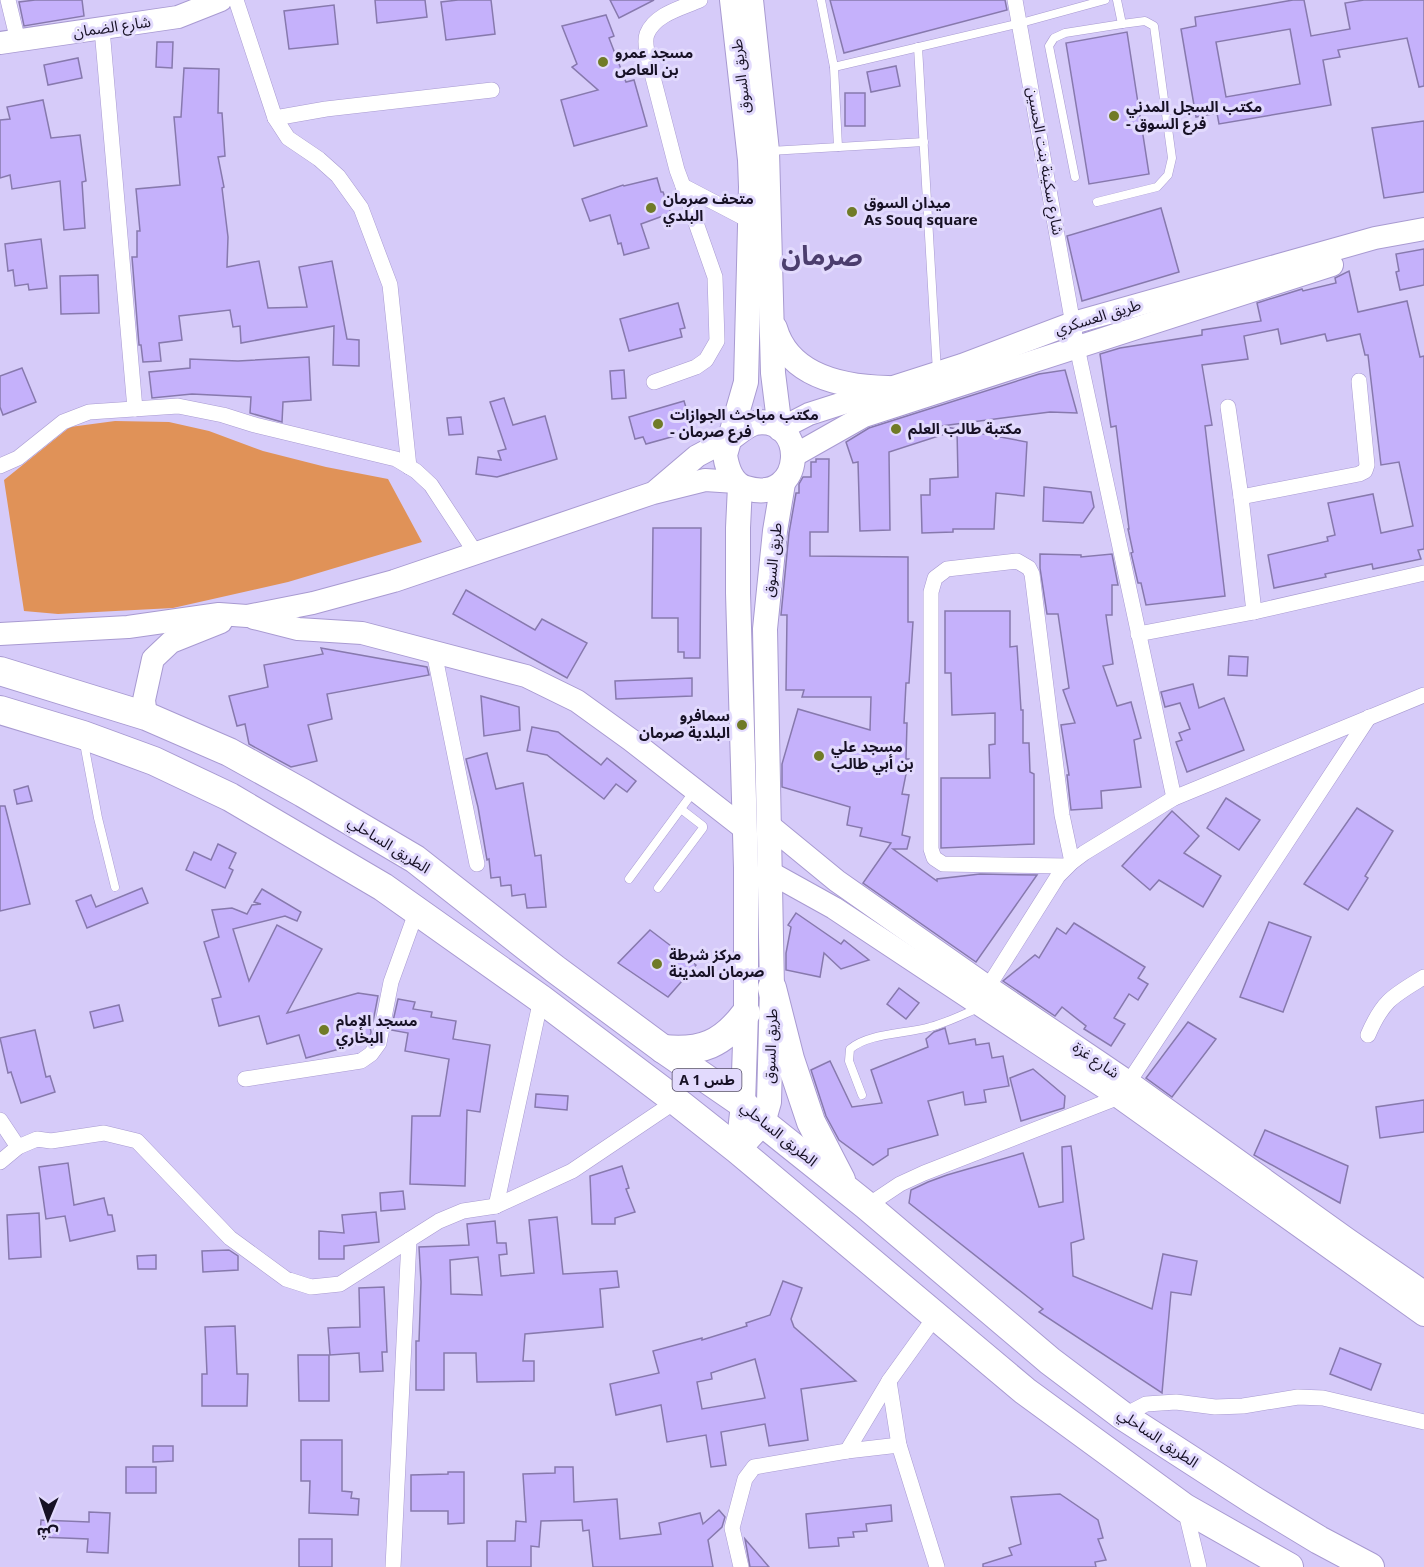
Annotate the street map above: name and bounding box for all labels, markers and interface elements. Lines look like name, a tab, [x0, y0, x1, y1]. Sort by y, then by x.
street label: شارع الضمان	[72, 11, 153, 44]
street label: طريق السوق	[726, 38, 755, 115]
place label: مسجد عمرو بن العاص	[615, 42, 693, 79]
marker: مسجد عمرو بن العاص	[596, 55, 610, 69]
street label: شارع سكينة بنت الحسين	[1020, 85, 1069, 237]
place label: مكتب السجل المدني - فرع السوق	[1126, 96, 1262, 135]
marker: مكتب السجل المدني - فرع السوق	[1107, 109, 1121, 123]
place label: متحف صرمان البلدي	[663, 188, 754, 227]
place label: ميدان السوق As Souq square	[864, 192, 978, 229]
marker: متحف صرمان البلدي	[644, 201, 658, 215]
marker: ميدان السوق As Souq square	[845, 205, 859, 219]
district label: صرمان	[781, 236, 863, 273]
street label: طريق العسكري	[1052, 293, 1144, 341]
place label: مكتب مباحث الجوازات - فرع صرمان	[670, 404, 819, 443]
marker: مكتب مباحث الجوازات - فرع صرمان	[651, 417, 665, 431]
place label: مكتبة طالب العلم	[908, 418, 1022, 440]
marker: مكتبة طالب العلم	[889, 422, 903, 436]
street label: طريق السوق	[758, 522, 787, 598]
place label: سمافرو البلدية صرمان	[639, 705, 730, 742]
marker: سمافرو البلدية صرمان	[735, 718, 749, 732]
place label: مسجد علي بن أبي طالب	[831, 736, 914, 775]
marker: مسجد علي بن أبي طالب	[812, 749, 826, 763]
street label: الطريق الساحلي	[343, 811, 434, 879]
place label: مركز شرطة صرمان المدينة	[669, 944, 765, 981]
marker: مركز شرطة صرمان المدينة	[650, 957, 664, 971]
street label: طريق السوق	[759, 1008, 782, 1084]
place label: مسجد الإمام البخاري	[336, 1010, 418, 1049]
marker: مسجد الإمام البخاري	[317, 1023, 331, 1037]
street label: شارع غزة	[1068, 1036, 1124, 1085]
road number: A 1 طس	[672, 1069, 742, 1091]
street label: الطريق الساحلي	[736, 1096, 822, 1172]
street label: الطريق الساحلي	[1113, 1403, 1203, 1474]
north arrow	[18, 1489, 78, 1549]
text: ش	[36, 1523, 59, 1545]

